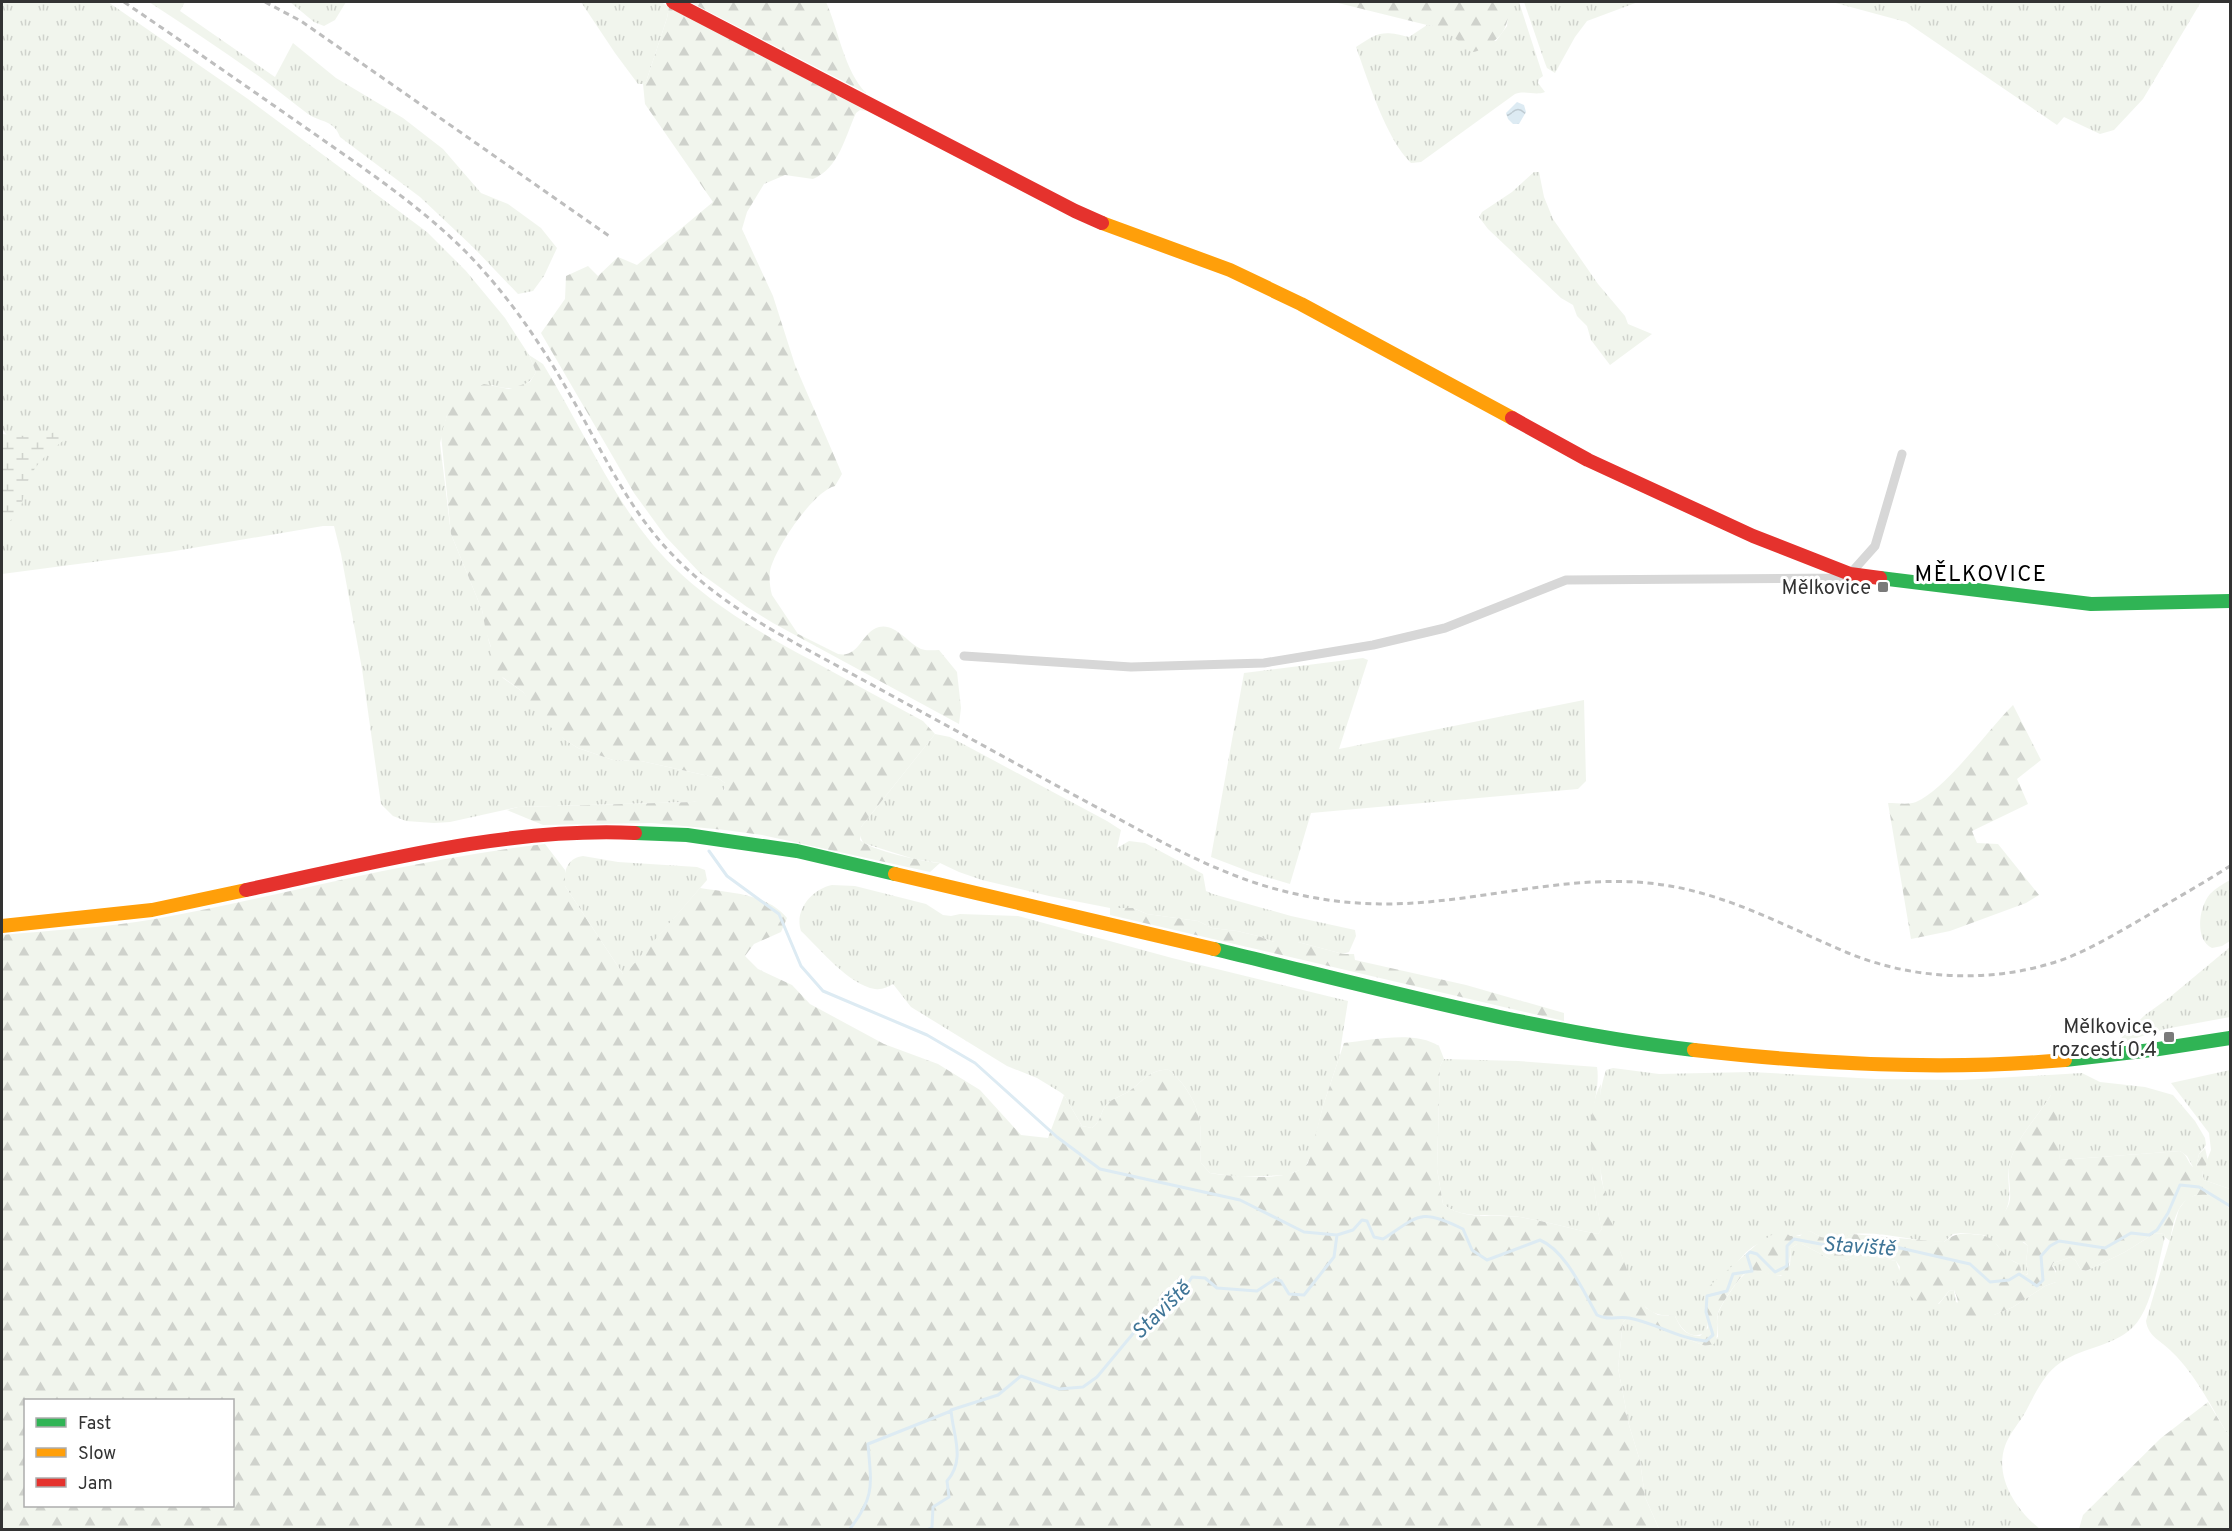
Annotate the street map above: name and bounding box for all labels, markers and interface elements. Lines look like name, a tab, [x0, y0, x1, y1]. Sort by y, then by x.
district label: MĚLKOVICE	[1915, 560, 2047, 589]
place label: Mělkovice	[1782, 576, 1871, 602]
marker: Mělkovice	[1876, 580, 1890, 594]
place label: Mělkovice, rozcestí 0.4	[2052, 1015, 2157, 1064]
marker: Mělkovice, rozcestí 0.4	[2162, 1030, 2176, 1044]
water label: Staviště	[1822, 1232, 1897, 1264]
water label: Staviště	[1127, 1275, 1198, 1346]
legend	[24, 1399, 234, 1507]
text: Fast	[78, 1413, 111, 1436]
text: Slow	[78, 1443, 116, 1466]
text: Jam	[78, 1473, 113, 1496]

